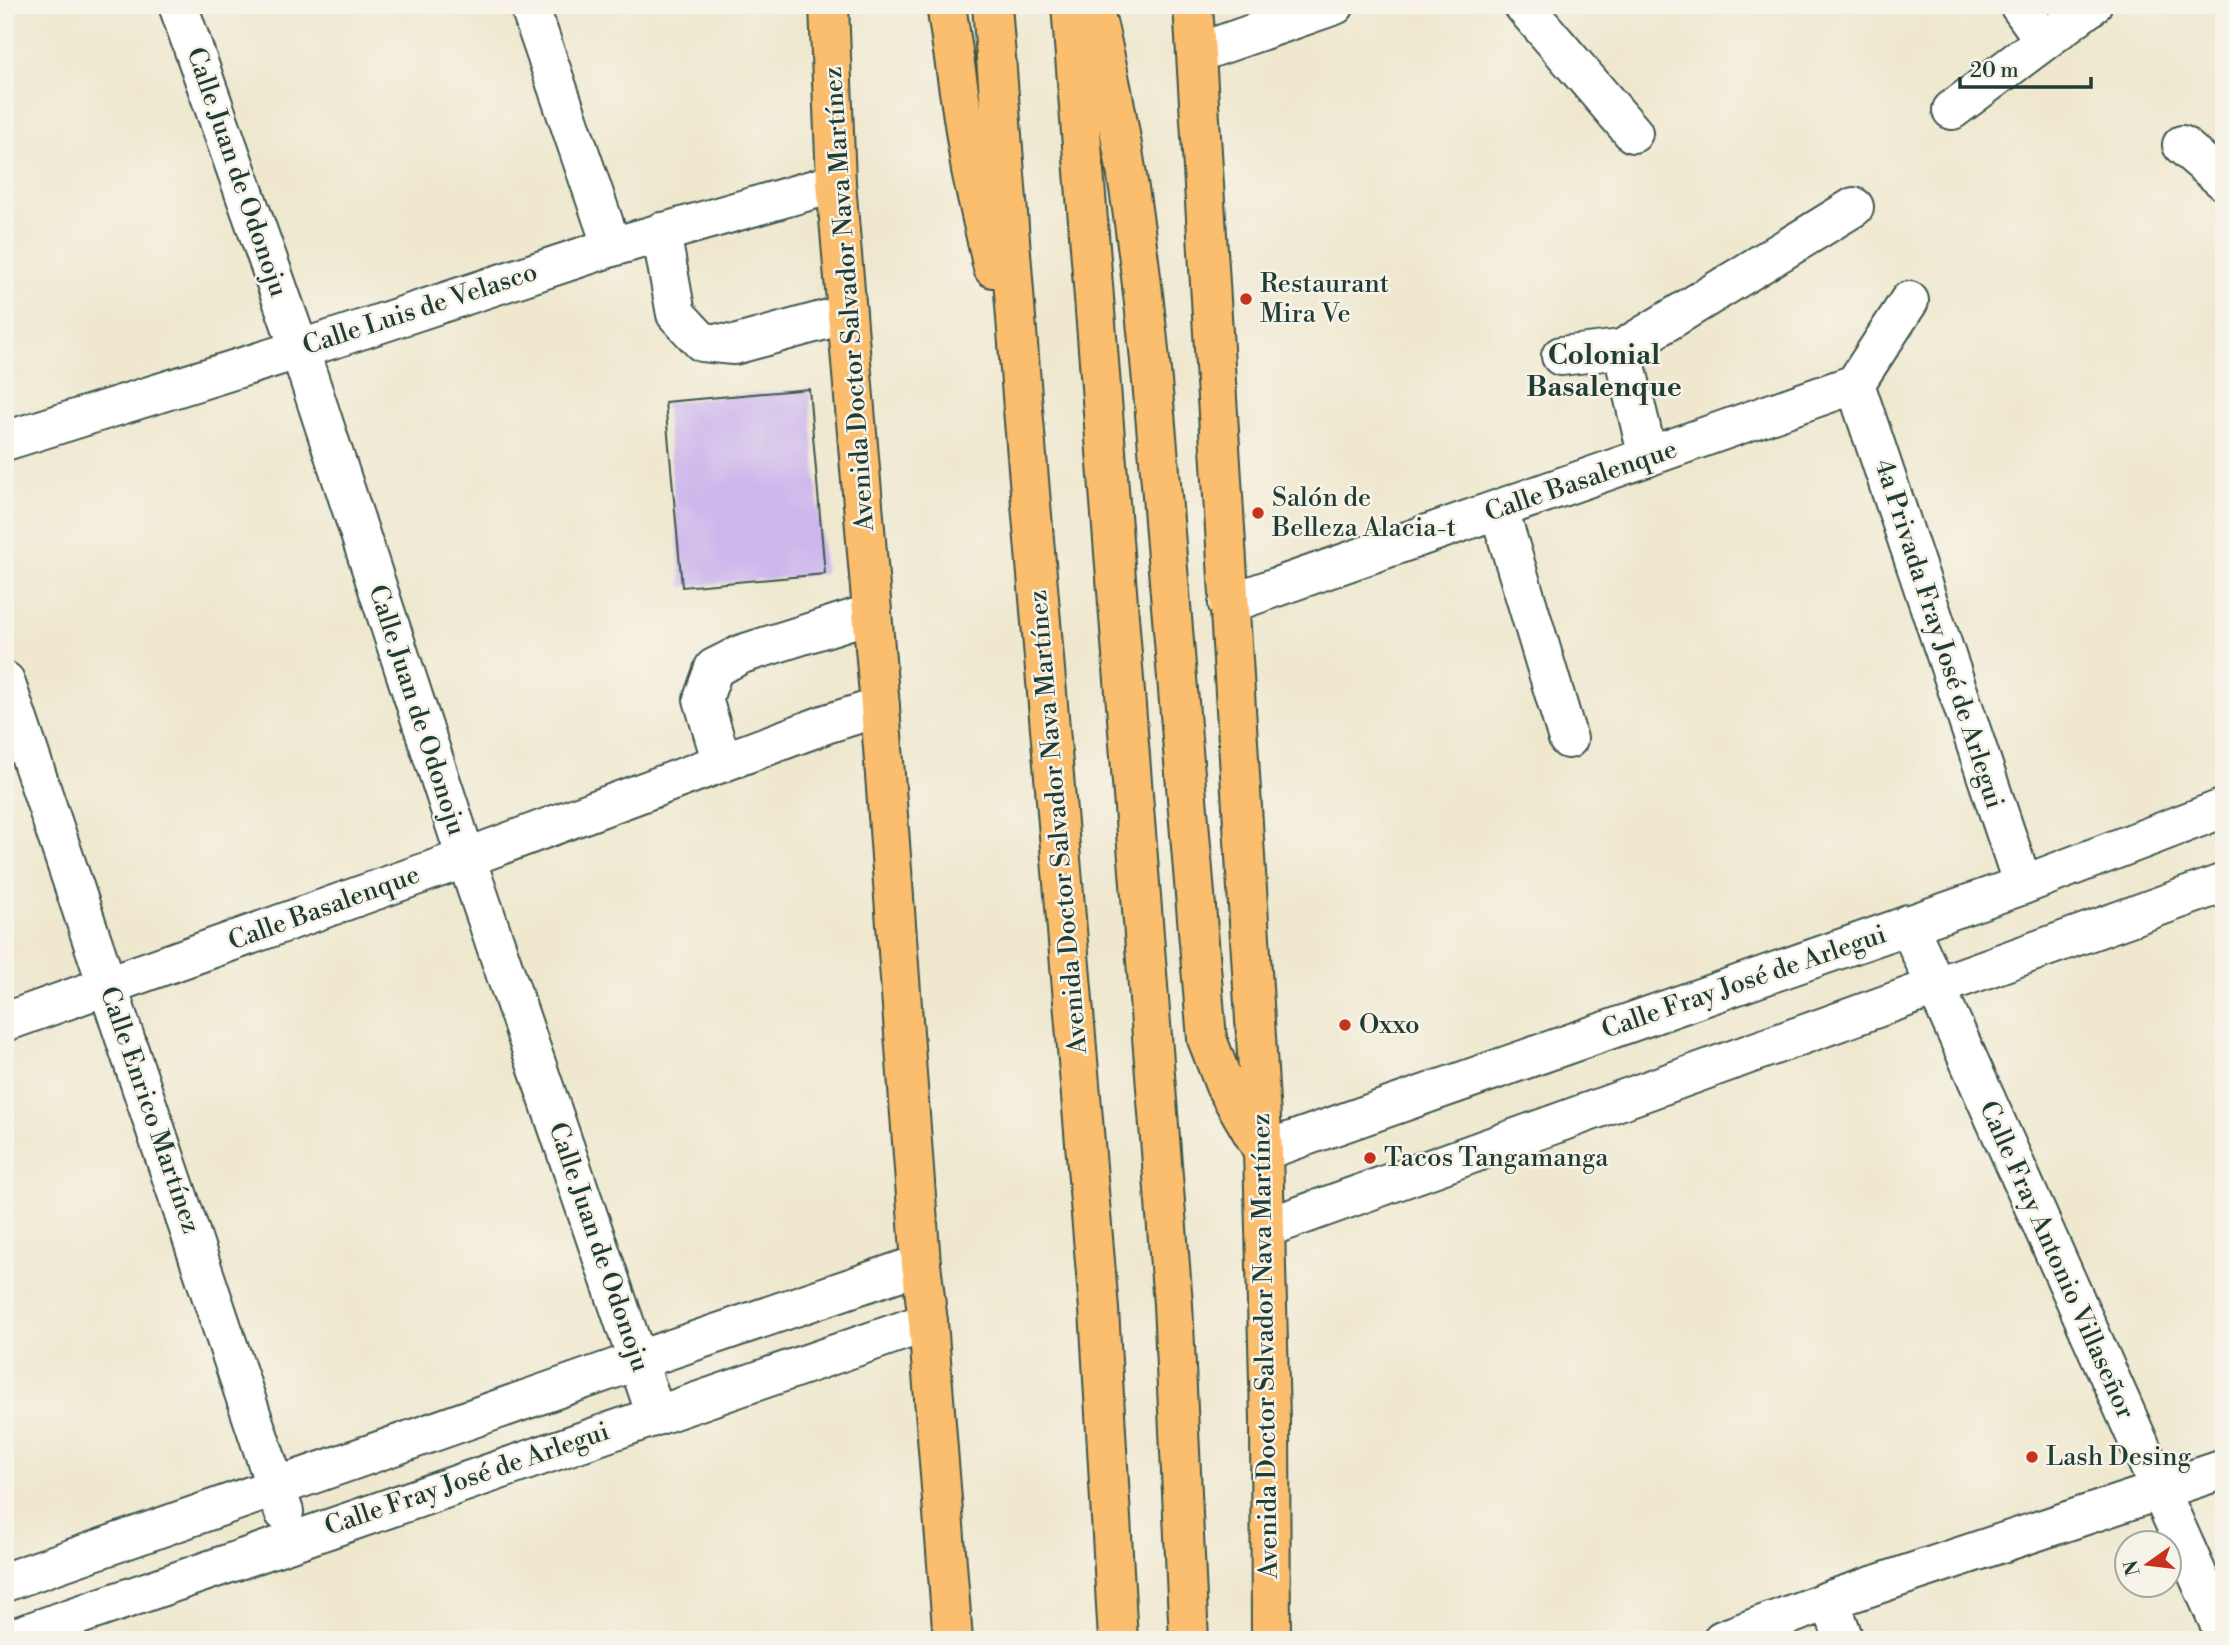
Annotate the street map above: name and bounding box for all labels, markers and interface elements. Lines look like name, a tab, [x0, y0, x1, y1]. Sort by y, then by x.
street label: Calle Juan de Odonoju	[179, 43, 295, 301]
scale bar	[1960, 46, 2091, 90]
text: 20 m	[1970, 58, 2019, 84]
street label: Avenida Doctor Salvador Nava Martínez	[817, 66, 881, 533]
street label: Calle Luis de Velasco	[299, 256, 541, 362]
place label: Restaurant Mira Ve	[1260, 268, 1389, 330]
marker: Restaurant Mira Ve	[1238, 291, 1254, 307]
district label: Colonial Basalenque	[1526, 338, 1682, 405]
street label: Calle Basalenque	[1481, 433, 1681, 529]
street label: 4a Privada Fray José de Arlegui	[1867, 455, 2011, 813]
place label: Salón de Belleza Alacia-t	[1271, 482, 1456, 544]
marker: Salón de Belleza Alacia-t	[1250, 505, 1266, 521]
street label: Calle Juan de Odonoju	[361, 581, 473, 839]
street label: Avenida Doctor Salvador Nava Martínez	[1022, 589, 1094, 1056]
street label: Calle Basalenque	[224, 859, 424, 957]
street label: Calle Fray José de Arlegui	[1597, 918, 1891, 1046]
street label: Calle Enrico Martínez	[93, 982, 207, 1238]
place label: Oxxo	[1359, 1009, 1420, 1041]
marker: Oxxo	[1337, 1017, 1353, 1033]
street label: Calle Fray Antonio Villaseñor	[1972, 1096, 2142, 1424]
street label: Avenida Doctor Salvador Nava Martínez	[1245, 1113, 1285, 1580]
street label: Calle Juan de Odonoju	[541, 1118, 657, 1376]
place label: Tacos Tangamanga	[1384, 1142, 1609, 1174]
marker: Tacos Tangamanga	[1362, 1150, 1378, 1166]
street label: Calle Fray José de Arlegui	[320, 1415, 614, 1543]
place label: Lash Desing	[2046, 1441, 2191, 1473]
marker: Lash Desing	[2024, 1449, 2040, 1465]
north arrow	[2114, 1530, 2184, 1600]
text: N	[2119, 1558, 2146, 1578]

